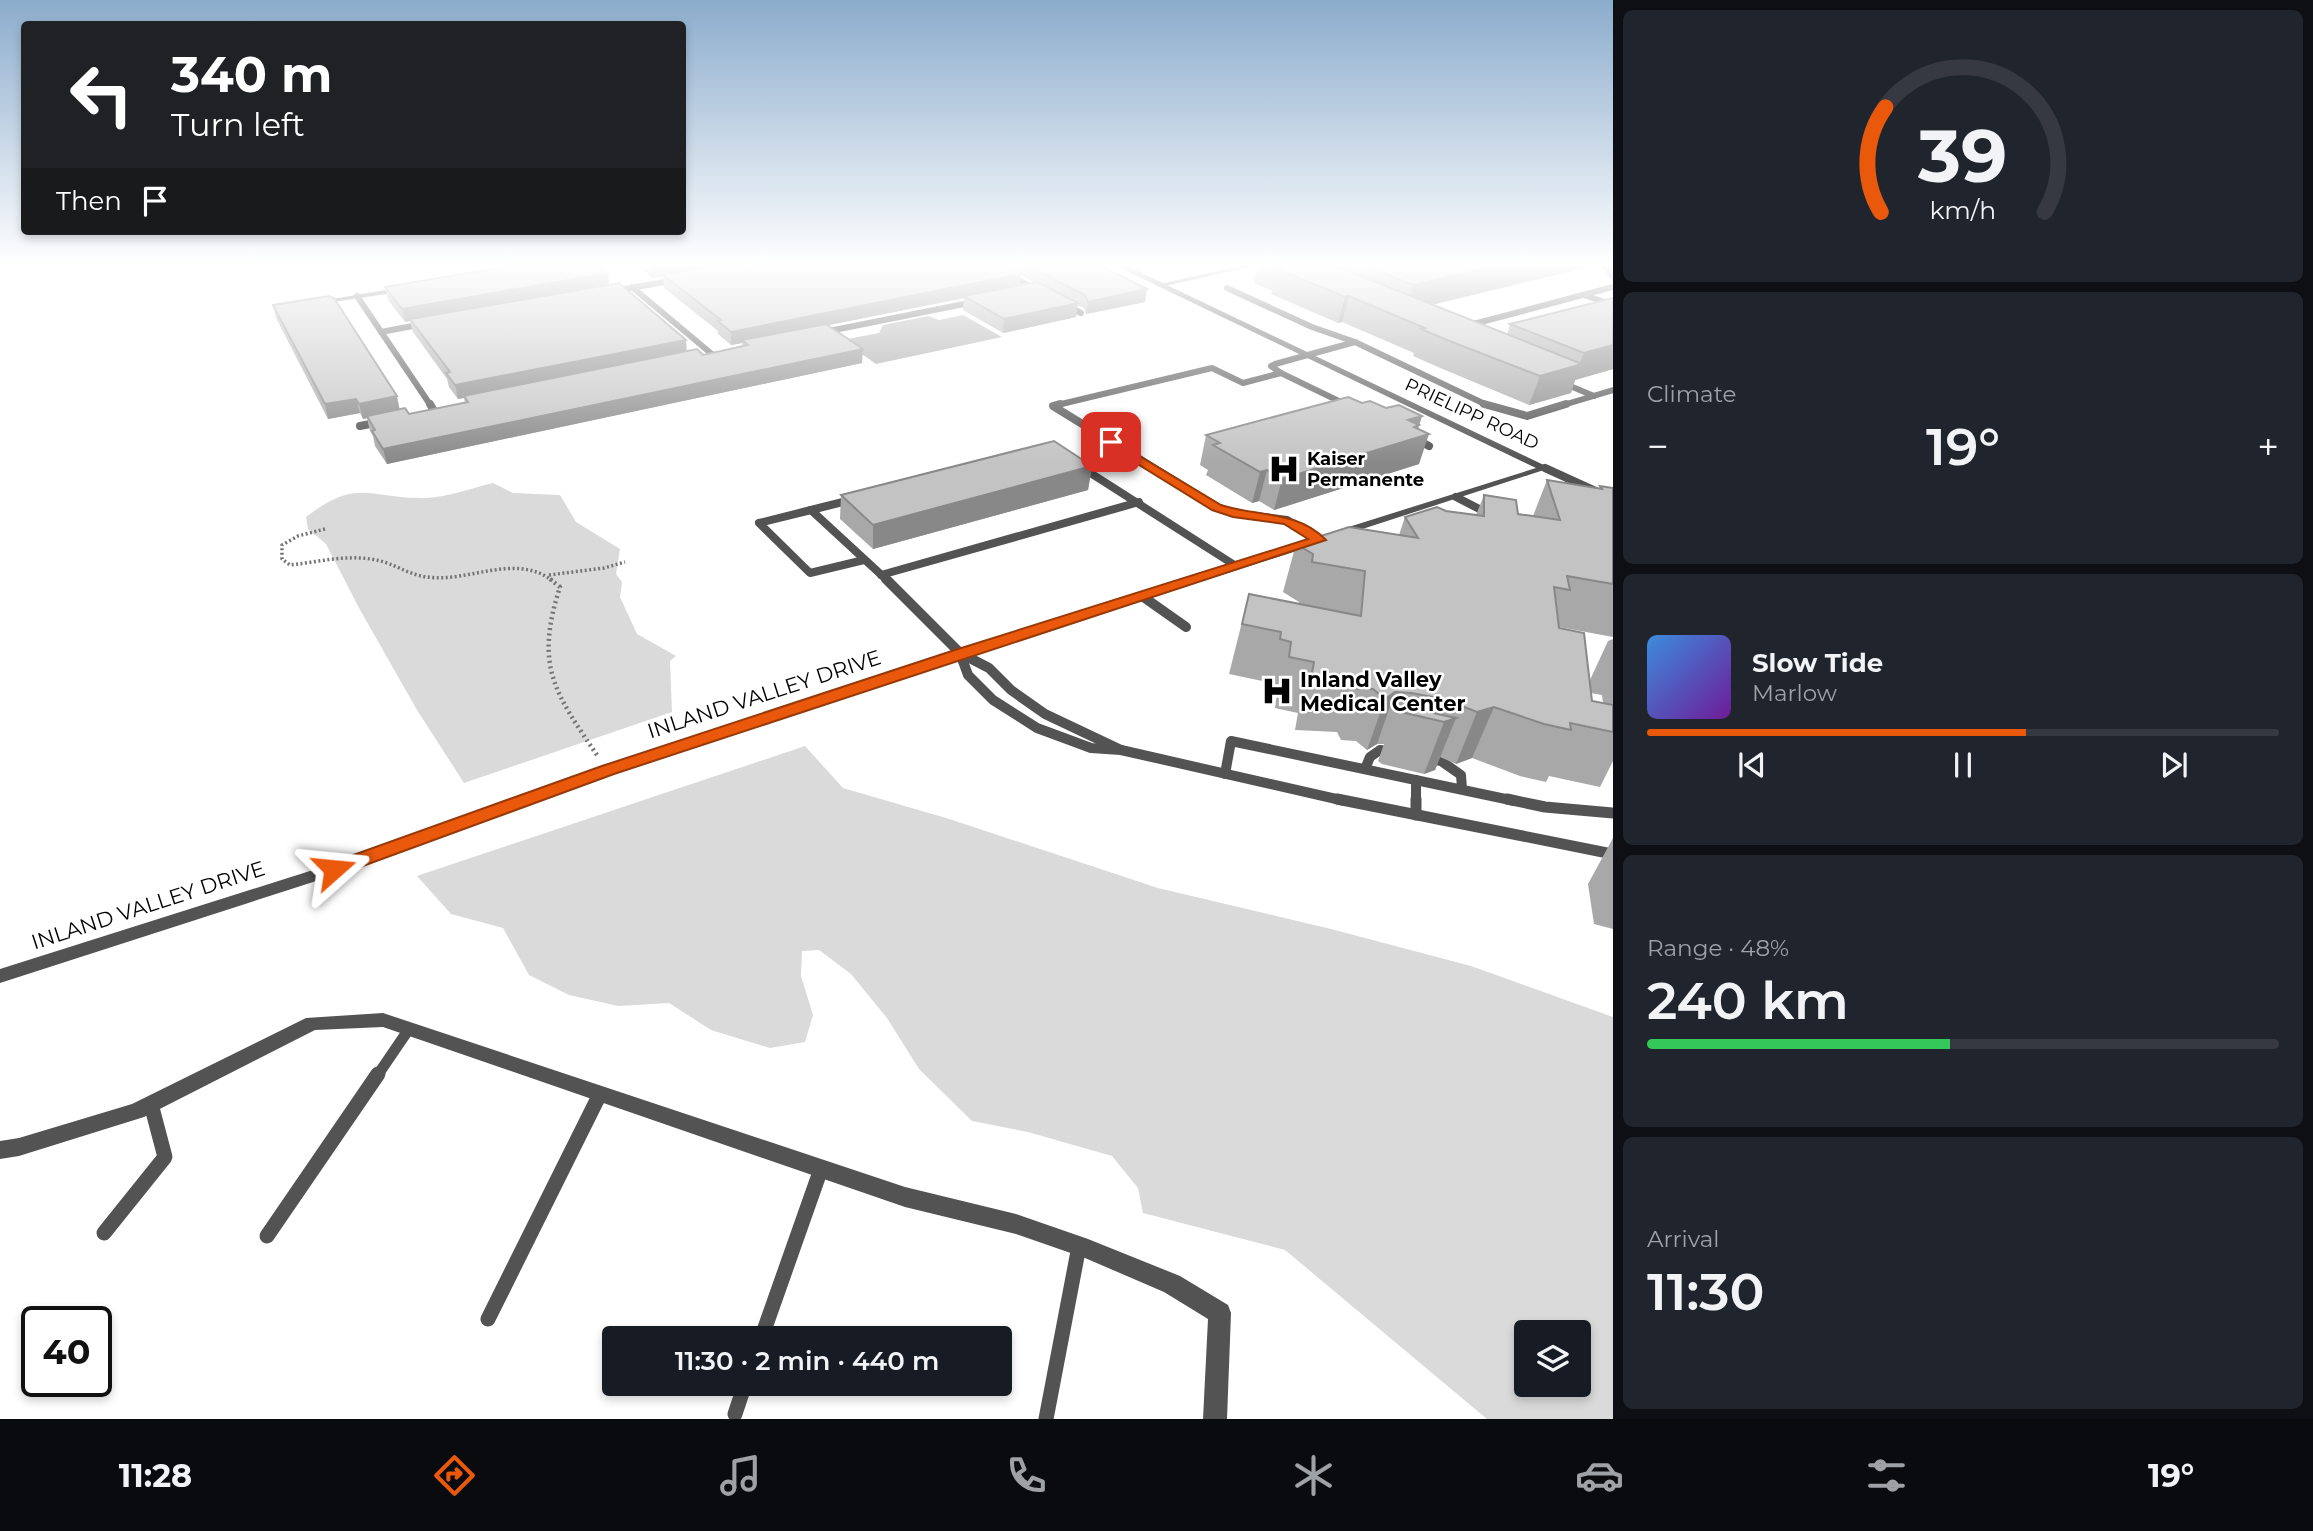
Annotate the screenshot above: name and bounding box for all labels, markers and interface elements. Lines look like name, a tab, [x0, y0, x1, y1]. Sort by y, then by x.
text: 340 m	[171, 45, 332, 104]
icon: left	[56, 49, 147, 140]
text: Turn left	[171, 105, 305, 144]
text: 39	[1917, 112, 2008, 200]
icon: arrive	[136, 182, 174, 220]
text: Then	[56, 185, 122, 217]
text: km/h	[1930, 195, 1996, 225]
street label: PRIELIPP ROAD	[1401, 373, 1543, 455]
text: Climate	[1647, 380, 1736, 408]
pin	[1081, 412, 1141, 472]
text: 19°	[1926, 415, 2000, 478]
icon: arrive	[1092, 423, 1130, 461]
text: −	[1647, 423, 1669, 470]
text: +	[2257, 423, 2279, 470]
place label: Kaiser Permanente	[1307, 448, 1424, 491]
hospital icon: Kaiser Permanente	[1267, 452, 1301, 486]
street label: INLAND VALLEY DRIVE	[644, 644, 884, 744]
text: Slow Tide	[1752, 647, 1883, 679]
place label: Inland Valley Medical Center	[1300, 667, 1465, 716]
hospital icon: Inland Valley Medical Center	[1260, 674, 1294, 708]
text: Marlow	[1752, 679, 1837, 707]
icon: previous	[1733, 746, 1771, 784]
icon: pause	[1944, 746, 1982, 784]
icon: next	[2155, 746, 2193, 784]
position arrow	[297, 832, 371, 906]
street label: INLAND VALLEY DRIVE	[28, 855, 268, 955]
text: Range · 48%	[1647, 934, 1789, 962]
text: 240 km	[1647, 969, 1849, 1032]
text: Arrival	[1647, 1225, 1720, 1253]
text: 11:30	[1647, 1260, 1765, 1323]
speed limit sign: 40	[21, 1306, 112, 1397]
map controls	[1514, 1320, 1591, 1397]
button: layers	[1514, 1320, 1591, 1397]
text: 11:30 · 2 min · 440 m	[675, 1345, 939, 1377]
icon: directions	[430, 1451, 479, 1500]
icon: music	[716, 1451, 765, 1500]
icon: phone	[1002, 1451, 1051, 1500]
icon: climate	[1289, 1451, 1338, 1500]
icon: car	[1575, 1451, 1624, 1500]
icon: filters	[1862, 1451, 1911, 1500]
text: 11:28	[119, 1456, 192, 1495]
text: 19°	[2148, 1456, 2194, 1495]

